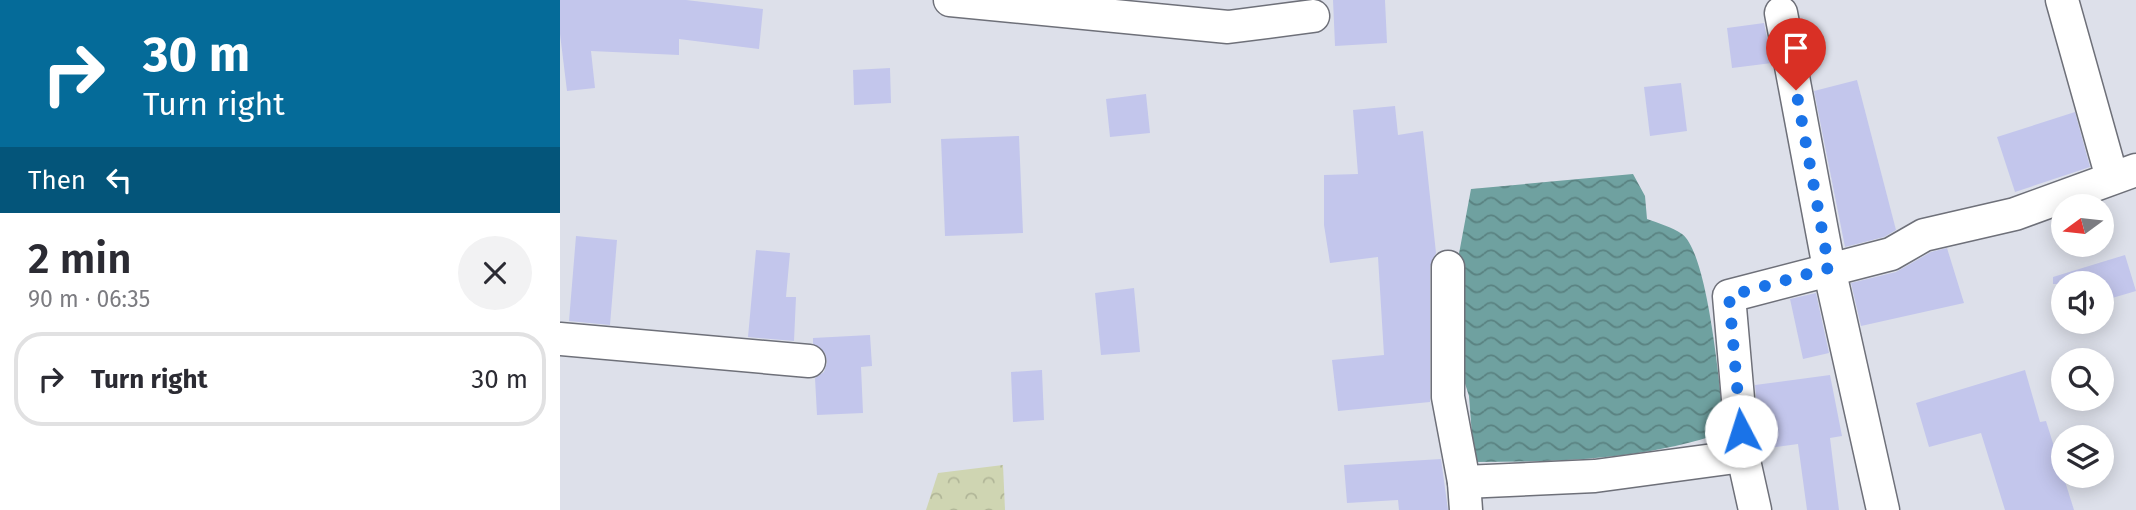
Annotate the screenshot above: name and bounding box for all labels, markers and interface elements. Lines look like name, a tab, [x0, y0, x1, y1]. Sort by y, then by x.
pin	[1766, 18, 1826, 90]
text: 30 m	[143, 25, 250, 84]
icon: right	[28, 28, 119, 119]
icon: arrive	[1777, 29, 1815, 67]
text: Turn right	[143, 85, 285, 123]
icon: left	[100, 161, 138, 199]
text: Then	[28, 165, 86, 196]
north arrow	[2051, 194, 2114, 257]
map controls	[2051, 194, 2114, 488]
text: 2 min	[28, 234, 132, 284]
button: close	[458, 236, 532, 310]
button: sound	[2051, 271, 2114, 334]
text: 90 m · 06:35	[28, 285, 150, 313]
button: search	[2051, 348, 2114, 411]
icon: right	[32, 360, 70, 398]
text: Turn right	[91, 364, 208, 395]
text: 30 m	[471, 364, 528, 395]
position arrow	[1704, 394, 1778, 468]
button: layers	[2051, 425, 2114, 488]

